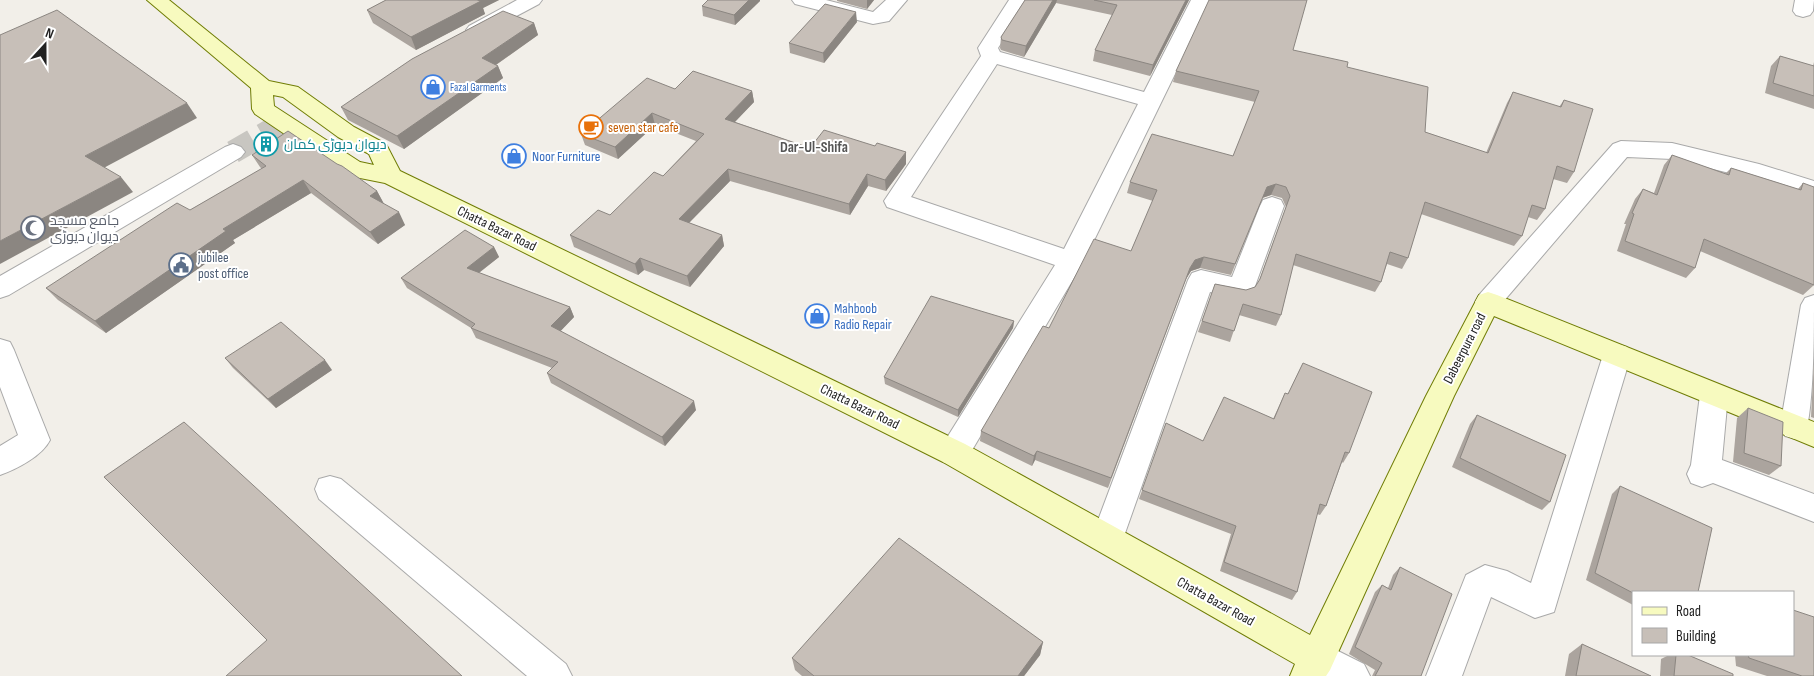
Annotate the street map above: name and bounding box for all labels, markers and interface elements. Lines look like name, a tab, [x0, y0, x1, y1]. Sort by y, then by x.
north arrow	[20, 20, 70, 70]
text: N	[43, 24, 56, 43]
shop icon: Fazal Garments	[420, 74, 446, 100]
place label: Fazal Garments	[450, 81, 507, 94]
cafe icon: seven star cafe	[578, 114, 604, 140]
place label: seven star cafe	[608, 119, 679, 136]
building icon: دیوان دیوڑی کمان	[253, 131, 279, 157]
place label: دیوان دیوڑی کمان	[284, 136, 387, 153]
district label: Dar-Ul-Shifa	[780, 138, 848, 157]
shop icon: Noor Furniture	[501, 143, 527, 169]
place label: Noor Furniture	[532, 148, 600, 165]
street label: Chatta Bazar Road	[454, 202, 539, 255]
place label: جامع مسجد دیوان دیوڑی	[50, 212, 119, 245]
mosque icon: جامع مسجد دیوان دیوڑی	[20, 215, 46, 241]
place label: jubilee post office	[197, 249, 249, 282]
public building icon: jubilee post office	[168, 252, 194, 278]
place label: Mahboob Radio Repair	[834, 300, 892, 333]
shop icon: Mahboob Radio Repair	[804, 303, 830, 329]
street label: Dabeerpura road	[1439, 310, 1490, 386]
street label: Chatta Bazar Road	[817, 380, 902, 433]
street label: Chatta Bazar Road	[1174, 573, 1258, 630]
legend	[1632, 591, 1794, 656]
text: Road	[1676, 602, 1701, 621]
text: Building	[1676, 627, 1716, 646]

